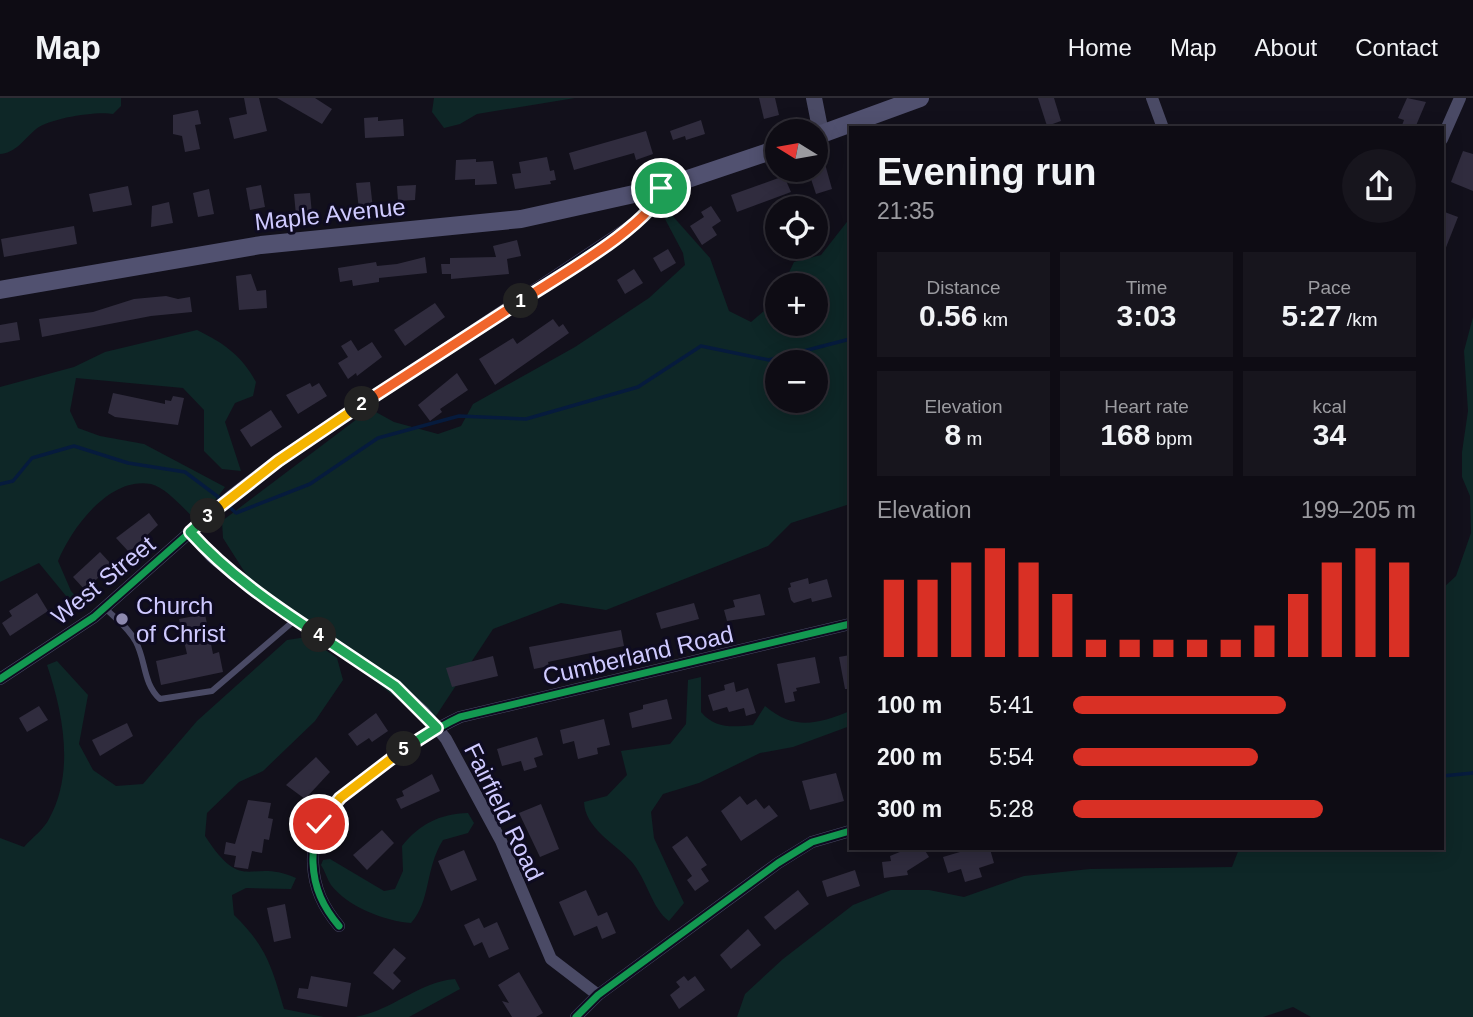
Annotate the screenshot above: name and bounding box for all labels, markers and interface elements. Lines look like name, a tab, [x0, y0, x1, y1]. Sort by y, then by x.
text: Map	[35, 29, 101, 66]
text: Home	[1068, 34, 1132, 61]
text: Map	[1170, 34, 1217, 61]
text: About	[1255, 34, 1317, 61]
text: Contact	[1355, 34, 1438, 61]
north arrow	[765, 119, 828, 182]
map controls	[765, 119, 828, 413]
button: share	[1342, 149, 1416, 223]
text: Evening run	[877, 151, 1097, 193]
pin	[631, 158, 691, 218]
icon: arrive	[642, 169, 680, 207]
street label: Maple Avenue	[253, 193, 407, 235]
button: locate	[765, 196, 828, 259]
text: 21:35	[877, 198, 935, 224]
button: +	[765, 273, 828, 336]
text: Distance	[927, 277, 1000, 298]
text: Time	[1126, 277, 1167, 298]
text: Pace	[1308, 277, 1351, 298]
pin: 1	[504, 284, 538, 318]
text: 1	[515, 290, 526, 311]
text: 0.56	[919, 299, 977, 332]
text: 3:03	[1116, 299, 1177, 332]
text: 5:27	[1282, 299, 1342, 332]
text: km	[977, 309, 1008, 330]
text: /km	[1342, 309, 1377, 330]
button: −	[765, 350, 828, 413]
pin: 2	[344, 386, 380, 422]
text: 2	[356, 393, 367, 414]
text: Elevation	[924, 396, 1003, 417]
text: Heart rate	[1104, 396, 1189, 417]
text: kcal	[1313, 396, 1346, 417]
text: 8	[945, 418, 961, 451]
text: 168	[1100, 418, 1150, 451]
text: 34	[1313, 418, 1346, 451]
text: m	[961, 428, 982, 449]
text: bpm	[1150, 428, 1193, 449]
text: Elevation	[877, 497, 972, 523]
text: 199–205 m	[1301, 497, 1416, 523]
pin: 3	[190, 498, 226, 534]
text: 3	[202, 505, 213, 526]
street label: West Street	[46, 530, 160, 630]
place label: Church of Christ	[136, 592, 226, 647]
marker: Church of Christ	[114, 611, 130, 627]
pin: 4	[302, 618, 336, 652]
street label: Cumberland Road	[540, 620, 736, 690]
text: 4	[313, 624, 324, 645]
text: 100 m	[877, 692, 942, 718]
text: 5:41	[989, 692, 1034, 718]
pin: 5	[386, 732, 422, 766]
text: 5	[398, 738, 409, 759]
street label: Fairfield Road	[459, 739, 549, 885]
text: 200 m	[877, 744, 942, 770]
text: 5:54	[989, 744, 1034, 770]
pin	[289, 794, 349, 854]
text: 300 m	[877, 796, 942, 822]
text: 5:28	[989, 796, 1034, 822]
icon: check	[300, 805, 338, 843]

